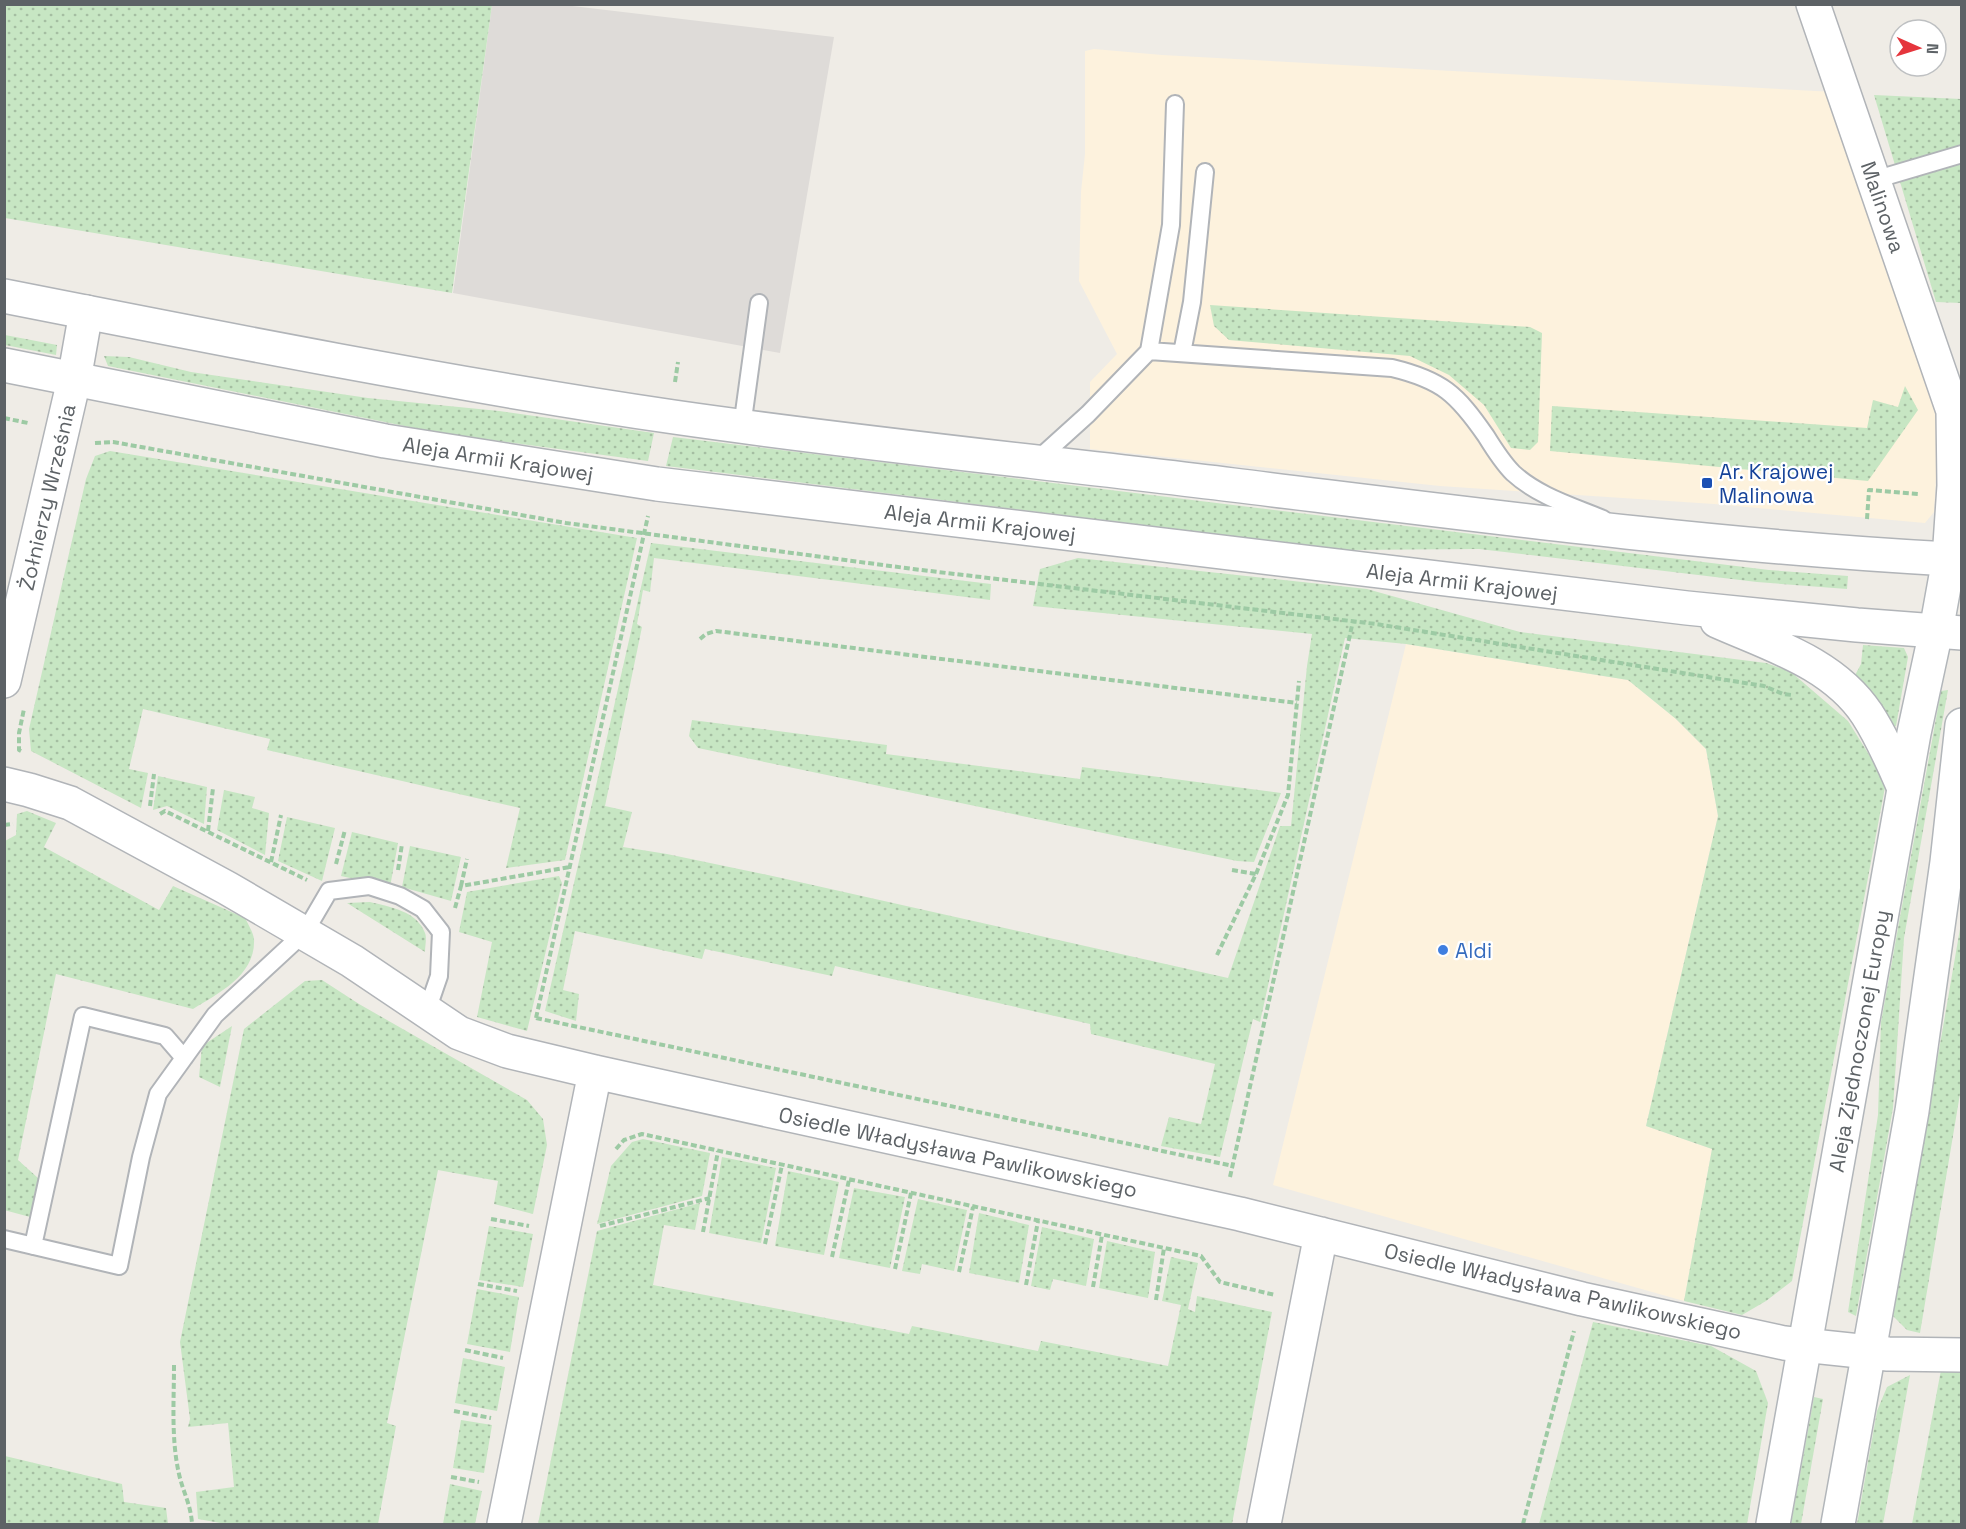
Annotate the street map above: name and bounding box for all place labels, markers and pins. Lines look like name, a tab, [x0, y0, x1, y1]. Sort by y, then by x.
place label: Ar. Krajowej Malinowa	[1719, 458, 1833, 509]
marker: Ar. Krajowej Malinowa	[1700, 476, 1714, 490]
place label: Aldi	[1455, 937, 1492, 964]
marker: Aldi	[1436, 943, 1450, 957]

